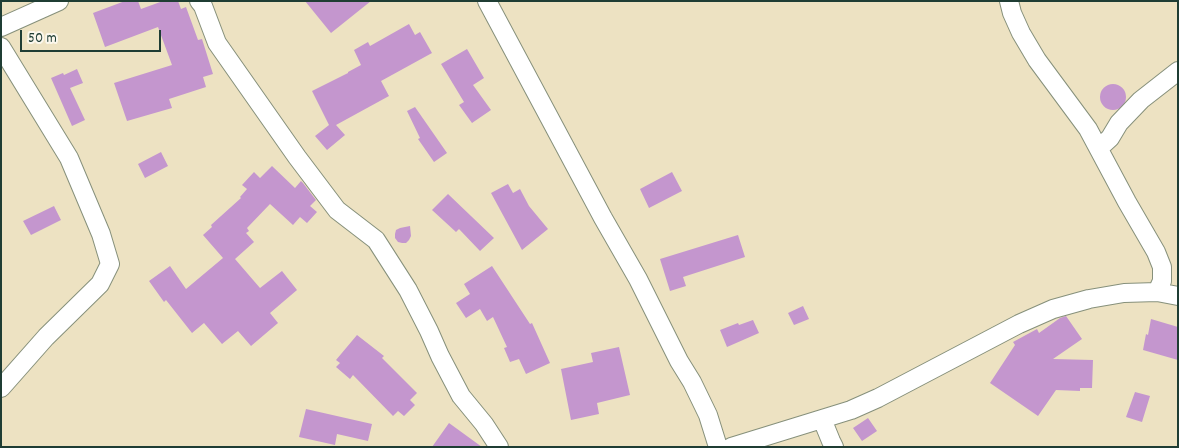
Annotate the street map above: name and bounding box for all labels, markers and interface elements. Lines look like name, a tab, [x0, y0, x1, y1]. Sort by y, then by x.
scale bar	[22, 20, 164, 52]
text: 50 m	[28, 28, 57, 50]

